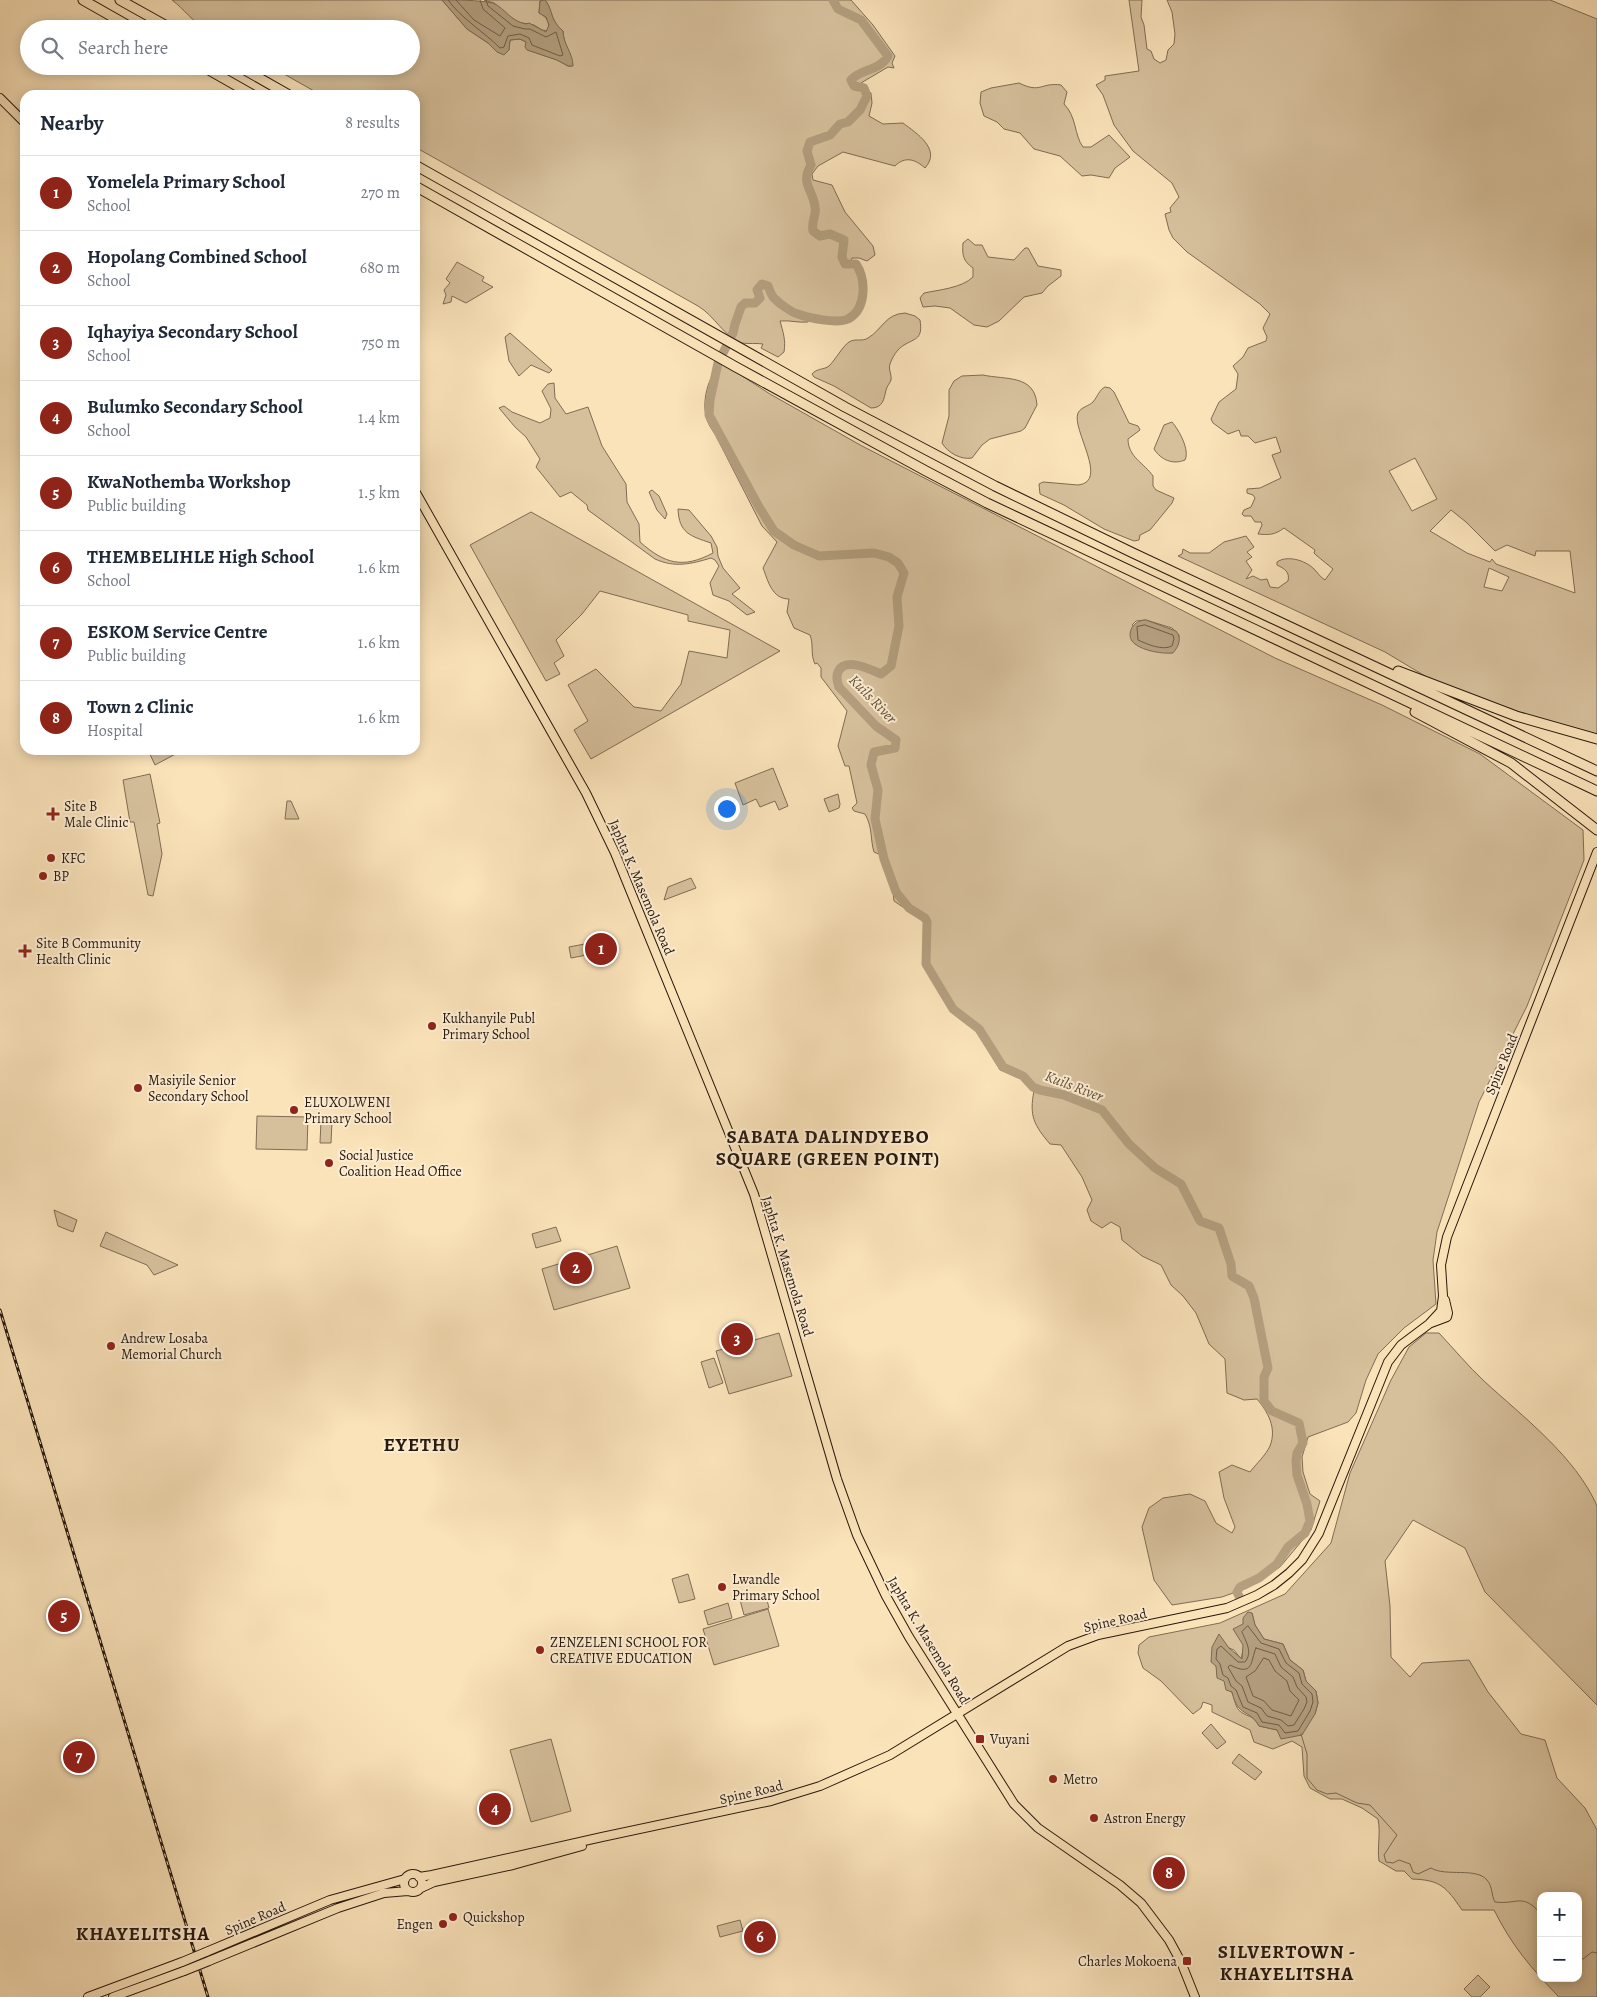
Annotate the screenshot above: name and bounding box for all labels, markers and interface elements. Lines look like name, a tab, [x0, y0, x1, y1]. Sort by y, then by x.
search box	[20, 20, 420, 75]
icon: search	[38, 34, 66, 62]
text: Search here	[78, 35, 168, 61]
text: Nearby	[40, 109, 103, 137]
text: 8 results	[345, 112, 400, 134]
text: Yomelela Primary School	[87, 169, 285, 195]
text: 1	[53, 182, 59, 204]
text: 270 m	[361, 182, 400, 204]
text: School	[87, 195, 130, 217]
text: Hopolang Combined School	[87, 244, 307, 270]
text: 2	[52, 257, 60, 279]
text: 680 m	[360, 257, 400, 279]
text: School	[87, 270, 130, 292]
text: Iqhayiya Secondary School	[87, 319, 298, 345]
text: 3	[53, 332, 59, 354]
text: 750 m	[361, 332, 400, 354]
text: School	[87, 345, 130, 367]
text: Bulumko Secondary School	[87, 394, 303, 420]
text: 4	[52, 407, 60, 429]
text: 1.4 km	[358, 407, 400, 429]
text: School	[87, 420, 130, 442]
text: KwaNothemba Workshop	[87, 469, 291, 495]
text: 5	[53, 482, 59, 504]
text: 1.5 km	[358, 482, 400, 504]
text: Public building	[87, 495, 186, 517]
text: THEMBELIHLE High School	[87, 544, 314, 570]
text: 6	[52, 557, 60, 579]
text: 1.6 km	[358, 557, 400, 579]
text: School	[87, 570, 130, 592]
text: ESKOM Service Centre	[87, 619, 268, 645]
text: 7	[53, 632, 59, 654]
text: 1.6 km	[358, 632, 400, 654]
text: Public building	[87, 645, 186, 667]
water label: Kuils River	[845, 670, 902, 728]
text: Town 2 Clinic	[87, 694, 194, 720]
text: 8	[52, 707, 60, 729]
text: 1.6 km	[358, 707, 400, 729]
text: Hospital	[87, 720, 143, 742]
your location	[714, 796, 740, 822]
place label: Site B Male Clinic	[64, 797, 128, 832]
marker: Site B Male Clinic	[46, 807, 60, 821]
street label: Japhta K. Masemola Road	[604, 816, 679, 958]
place label: KFC	[61, 849, 86, 868]
marker: KFC	[45, 852, 57, 864]
place label: BP	[53, 867, 69, 886]
marker: BP	[37, 870, 49, 882]
pin: 1	[585, 930, 617, 968]
place label: Site B Community Health Clinic	[36, 934, 142, 969]
marker: Site B Community Health Clinic	[18, 944, 32, 958]
place label: Kukhanyile Publ Primary School	[442, 1009, 536, 1044]
marker: Kukhanyile Publ Primary School	[426, 1020, 438, 1032]
street label: Spine Road	[1481, 1030, 1523, 1098]
water label: Kuils River	[1042, 1066, 1107, 1106]
place label: Masiyile Senior Secondary School	[148, 1071, 249, 1106]
marker: Masiyile Senior Secondary School	[132, 1082, 144, 1094]
place label: ELUXOLWENI Primary School	[304, 1093, 392, 1128]
marker: ELUXOLWENI Primary School	[288, 1104, 300, 1116]
district label: SABATA DALINDYEBO SQUARE (GREEN POINT)	[716, 1124, 940, 1172]
place label: Social Justice Coalition Head Office	[339, 1146, 462, 1181]
marker: Social Justice Coalition Head Office	[323, 1157, 335, 1169]
street label: Japhta K. Masemola Road	[757, 1194, 818, 1339]
pin: 2	[560, 1249, 592, 1287]
pin: 3	[721, 1320, 753, 1358]
place label: Andrew Losaba Memorial Church	[120, 1329, 222, 1364]
marker: Andrew Losaba Memorial Church	[105, 1340, 117, 1352]
district label: EYETHU	[384, 1432, 460, 1458]
place label: Lwandle Primary School	[732, 1570, 820, 1605]
street label: Japhta K. Masemola Road	[883, 1573, 974, 1708]
marker: Lwandle Primary School	[716, 1581, 728, 1593]
pin: 5	[48, 1597, 80, 1635]
street label: Spine Road	[1081, 1604, 1149, 1637]
place label: ZENZELENI SCHOOL FOR CREATIVE EDUCATION	[550, 1633, 707, 1668]
marker: ZENZELENI SCHOOL FOR CREATIVE EDUCATION	[534, 1644, 546, 1656]
place label: Vuyani	[989, 1730, 1030, 1749]
marker: Vuyani	[974, 1733, 986, 1745]
pin: 7	[63, 1738, 95, 1776]
place label: Metro	[1063, 1770, 1098, 1789]
marker: Metro	[1047, 1773, 1059, 1785]
street label: Spine Road	[717, 1776, 785, 1809]
pin: 4	[479, 1790, 511, 1828]
place label: Astron Energy	[1103, 1809, 1186, 1828]
marker: Astron Energy	[1088, 1812, 1100, 1824]
pin: 8	[1153, 1854, 1185, 1892]
map controls	[1537, 1892, 1582, 1982]
button: +	[1537, 1892, 1582, 1937]
street label: Spine Road	[222, 1897, 289, 1940]
place label: Quickshop	[463, 1908, 525, 1927]
marker: Quickshop	[447, 1911, 459, 1923]
place label: Engen	[397, 1915, 433, 1934]
marker: Engen	[437, 1918, 449, 1930]
pin: 6	[744, 1918, 776, 1956]
district label: KHAYELITSHA	[76, 1921, 210, 1947]
button: −	[1537, 1937, 1582, 1982]
district label: SILVERTOWN - KHAYELITSHA	[1218, 1939, 1356, 1987]
place label: Charles Mokoena	[1078, 1952, 1177, 1971]
marker: Charles Mokoena	[1181, 1955, 1193, 1967]

